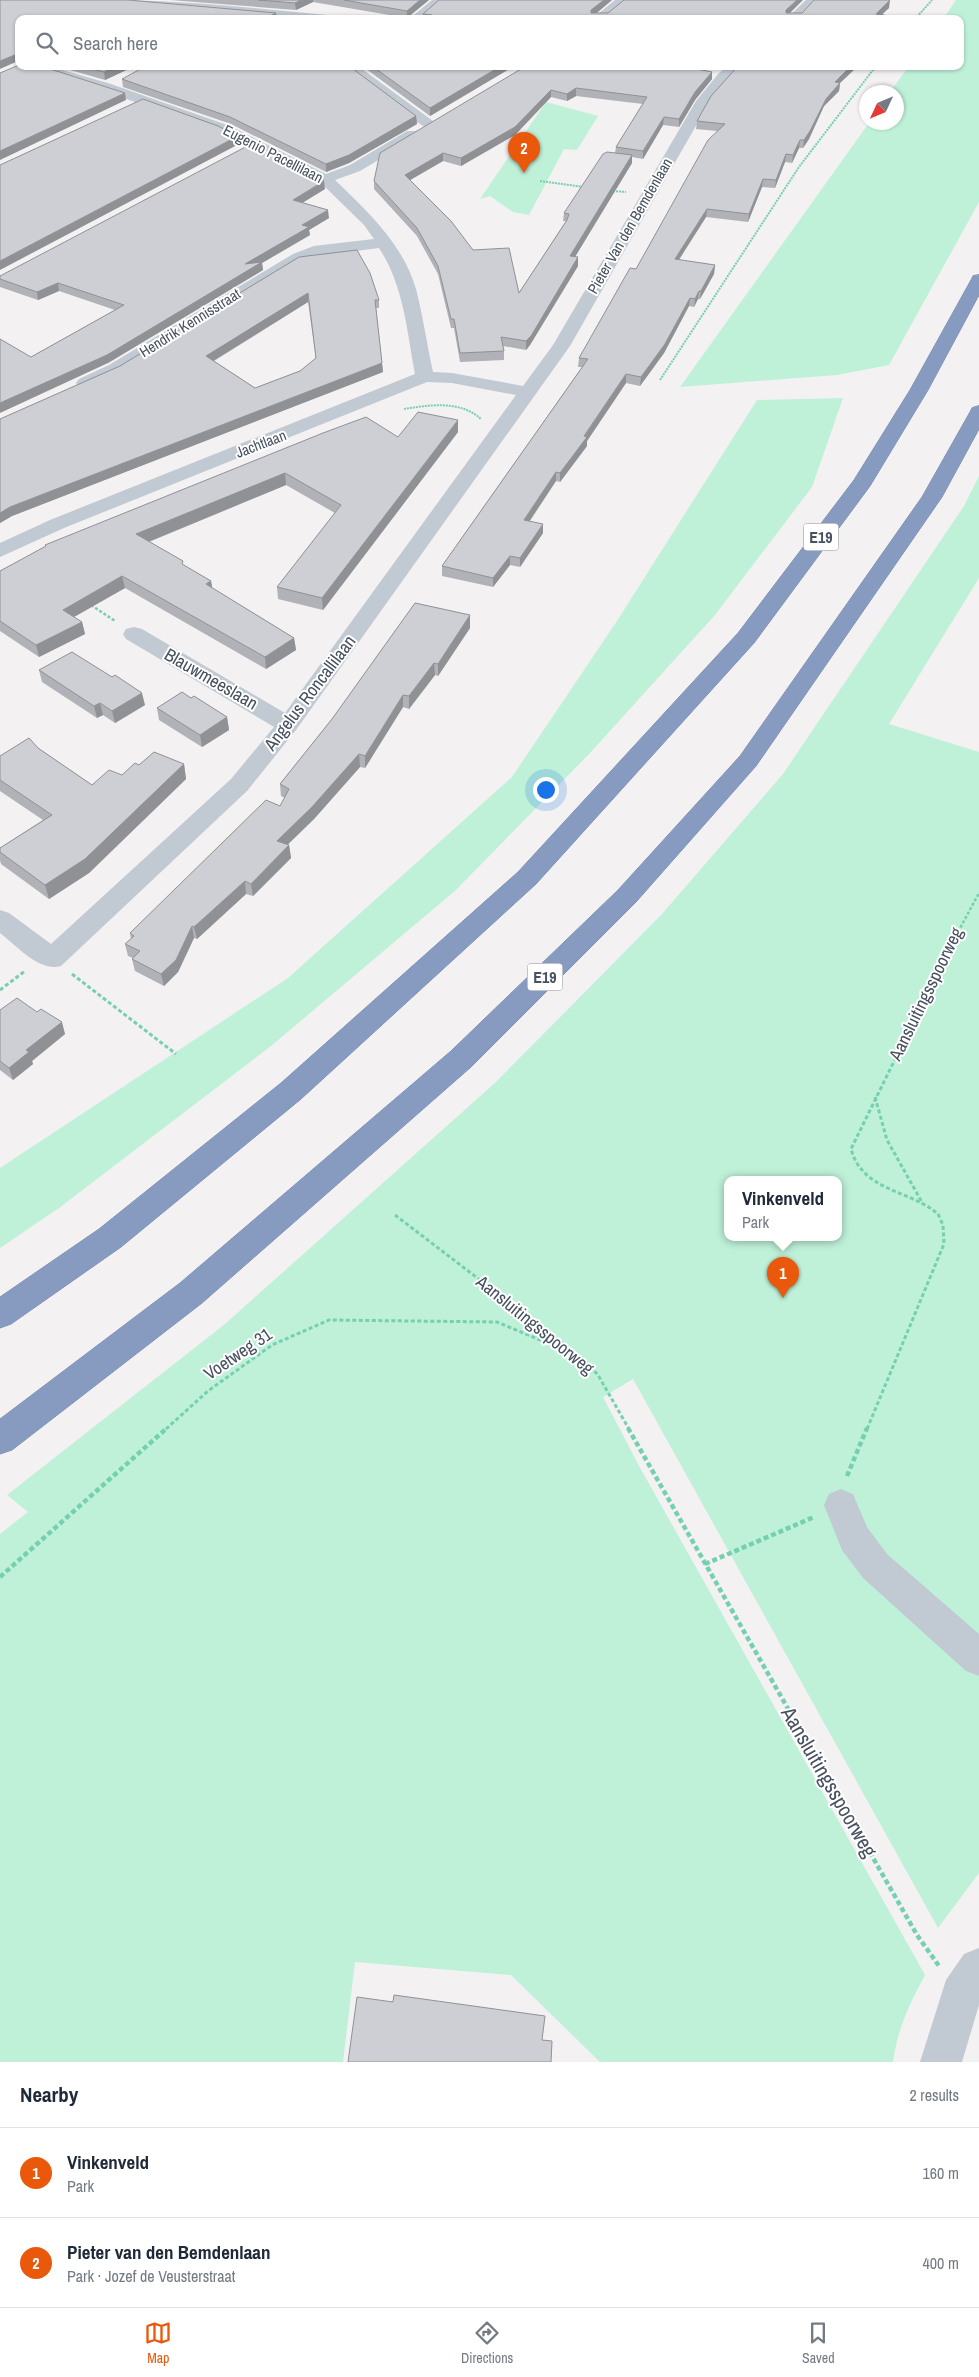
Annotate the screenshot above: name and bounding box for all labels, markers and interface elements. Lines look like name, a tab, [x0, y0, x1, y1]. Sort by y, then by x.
search box	[15, 15, 964, 70]
icon: search	[33, 29, 61, 57]
text: Search here	[73, 30, 158, 56]
north arrow	[859, 85, 904, 130]
street label: Eugenio Pacellilaan	[220, 119, 327, 188]
pin: 2	[508, 132, 540, 173]
street label: Pieter Van den Bemdenlaan	[582, 154, 677, 298]
street label: Hendrik Kennisstraat	[135, 283, 245, 362]
street label: Jachtlaan	[232, 424, 289, 463]
road number: E19	[804, 524, 838, 550]
street label: Angelus Roncallilaan	[257, 630, 361, 756]
street label: Blauwmeeslaan	[160, 642, 263, 715]
your location	[533, 777, 559, 803]
street label: Aansluitingsspoorweg	[882, 922, 969, 1065]
road number: E19	[528, 964, 562, 990]
popup	[724, 1176, 842, 1241]
text: Vinkenveld	[742, 1185, 824, 1211]
text: Park	[742, 1211, 769, 1233]
pin: 1	[767, 1257, 799, 1298]
street label: Aansluitingsspoorweg	[470, 1269, 600, 1381]
street label: Voetweg 31	[199, 1321, 277, 1386]
street label: Aansluitingsspoorweg	[774, 1700, 885, 1863]
text: Nearby	[20, 2080, 78, 2109]
text: 2 results	[909, 2084, 959, 2106]
text: Vinkenveld	[67, 2149, 149, 2175]
text: 1	[32, 2162, 40, 2184]
text: 160 m	[923, 2162, 959, 2184]
text: Park	[67, 2175, 94, 2197]
text: Pieter van den Bemdenlaan	[67, 2239, 271, 2265]
text: 2	[32, 2252, 40, 2274]
text: 400 m	[923, 2252, 959, 2274]
text: Park · Jozef de Veusterstraat	[67, 2265, 235, 2287]
tab: Map	[144, 2319, 172, 2367]
tab: Directions	[461, 2319, 513, 2367]
tab: Saved	[802, 2319, 835, 2367]

